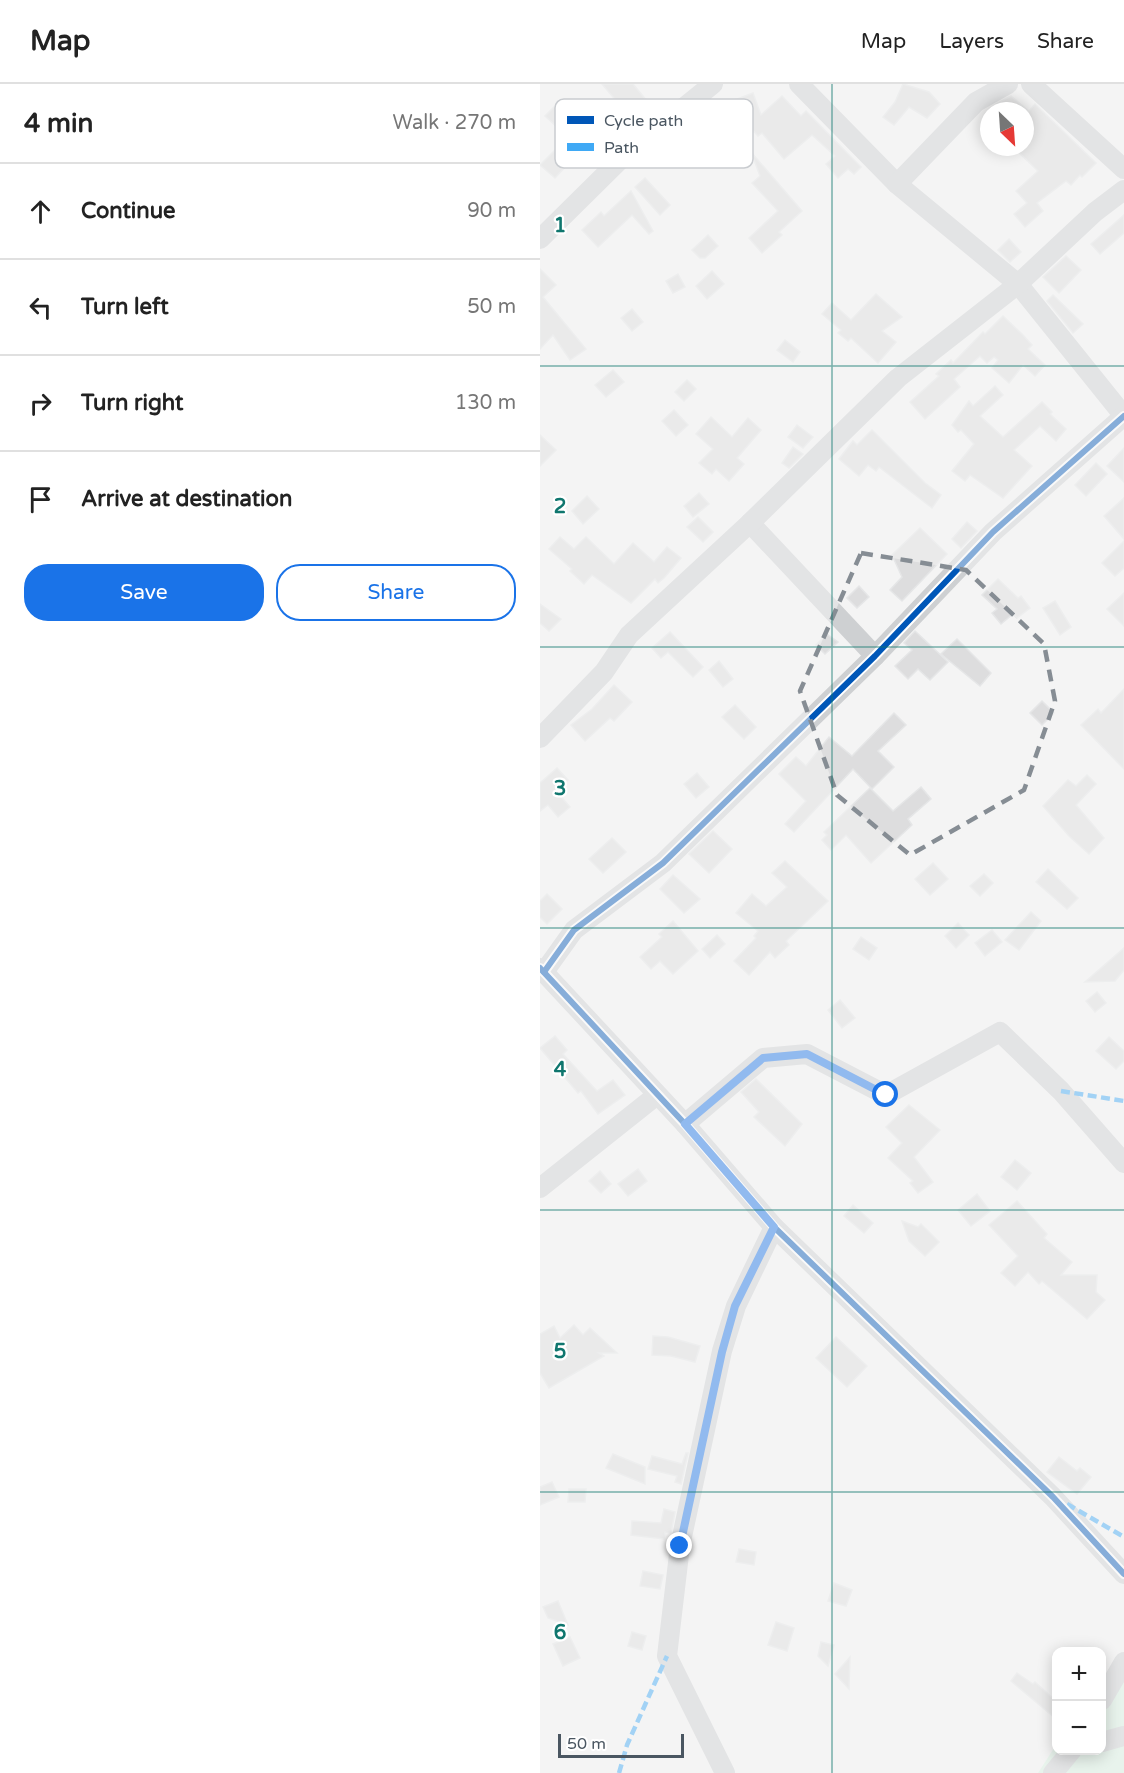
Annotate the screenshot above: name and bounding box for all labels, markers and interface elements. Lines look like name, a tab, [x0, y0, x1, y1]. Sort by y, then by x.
text: Map	[30, 24, 90, 58]
text: Map	[861, 29, 906, 54]
text: Layers	[939, 29, 1004, 54]
text: Share	[1037, 29, 1094, 54]
legend	[555, 99, 753, 168]
north arrow	[980, 102, 1034, 156]
text: 4 min	[24, 108, 93, 139]
text: Walk · 270 m	[393, 111, 516, 135]
text: Cycle path	[604, 111, 683, 131]
text: Path	[604, 138, 639, 158]
icon: ahead	[24, 195, 57, 228]
text: Continue	[81, 198, 176, 224]
text: 90 m	[467, 199, 516, 223]
text: 1	[554, 214, 566, 238]
icon: left	[24, 291, 57, 324]
text: Turn left	[81, 294, 169, 320]
text: 50 m	[467, 295, 516, 319]
icon: right	[24, 387, 57, 420]
text: Turn right	[81, 390, 183, 416]
text: 130 m	[455, 391, 516, 415]
icon: arrive	[24, 483, 57, 516]
text: Arrive at destination	[81, 486, 292, 512]
text: 2	[554, 495, 566, 519]
button: Save	[24, 564, 264, 621]
button: Share	[276, 564, 516, 621]
text: 3	[554, 777, 566, 801]
text: 4	[554, 1058, 567, 1082]
route start	[872, 1081, 898, 1107]
text: 5	[554, 1340, 566, 1364]
route end	[666, 1532, 692, 1558]
text: 6	[554, 1621, 566, 1645]
map controls	[1052, 1647, 1106, 1755]
button: +	[1052, 1647, 1106, 1701]
button: −	[1052, 1701, 1106, 1755]
scale bar	[558, 1731, 684, 1758]
text: 50 m	[567, 1734, 606, 1754]

